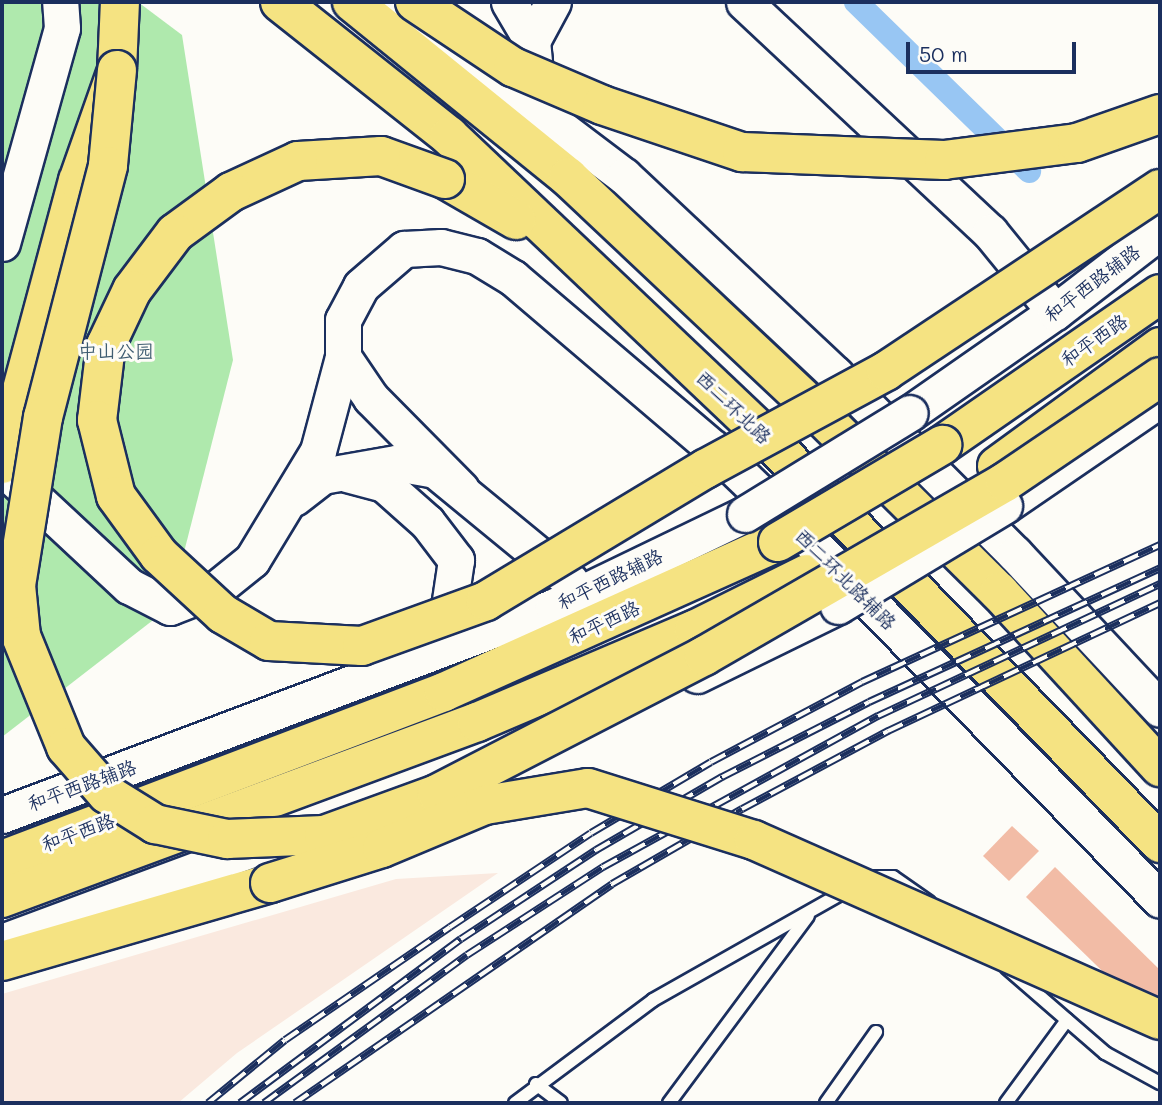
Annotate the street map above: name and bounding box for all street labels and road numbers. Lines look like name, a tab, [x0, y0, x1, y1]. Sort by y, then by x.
street label: 和平西路辅路	[1040, 240, 1144, 326]
street label: 和平西路	[1056, 309, 1132, 371]
street label: 西二环北路	[692, 366, 776, 448]
street label: 西二环北路辅路	[791, 524, 901, 634]
street label: 和平西路辅路	[554, 544, 666, 614]
street label: 和平西路	[565, 596, 643, 648]
street label: 和平西路辅路	[25, 755, 139, 815]
street label: 和平西路	[38, 808, 118, 856]

